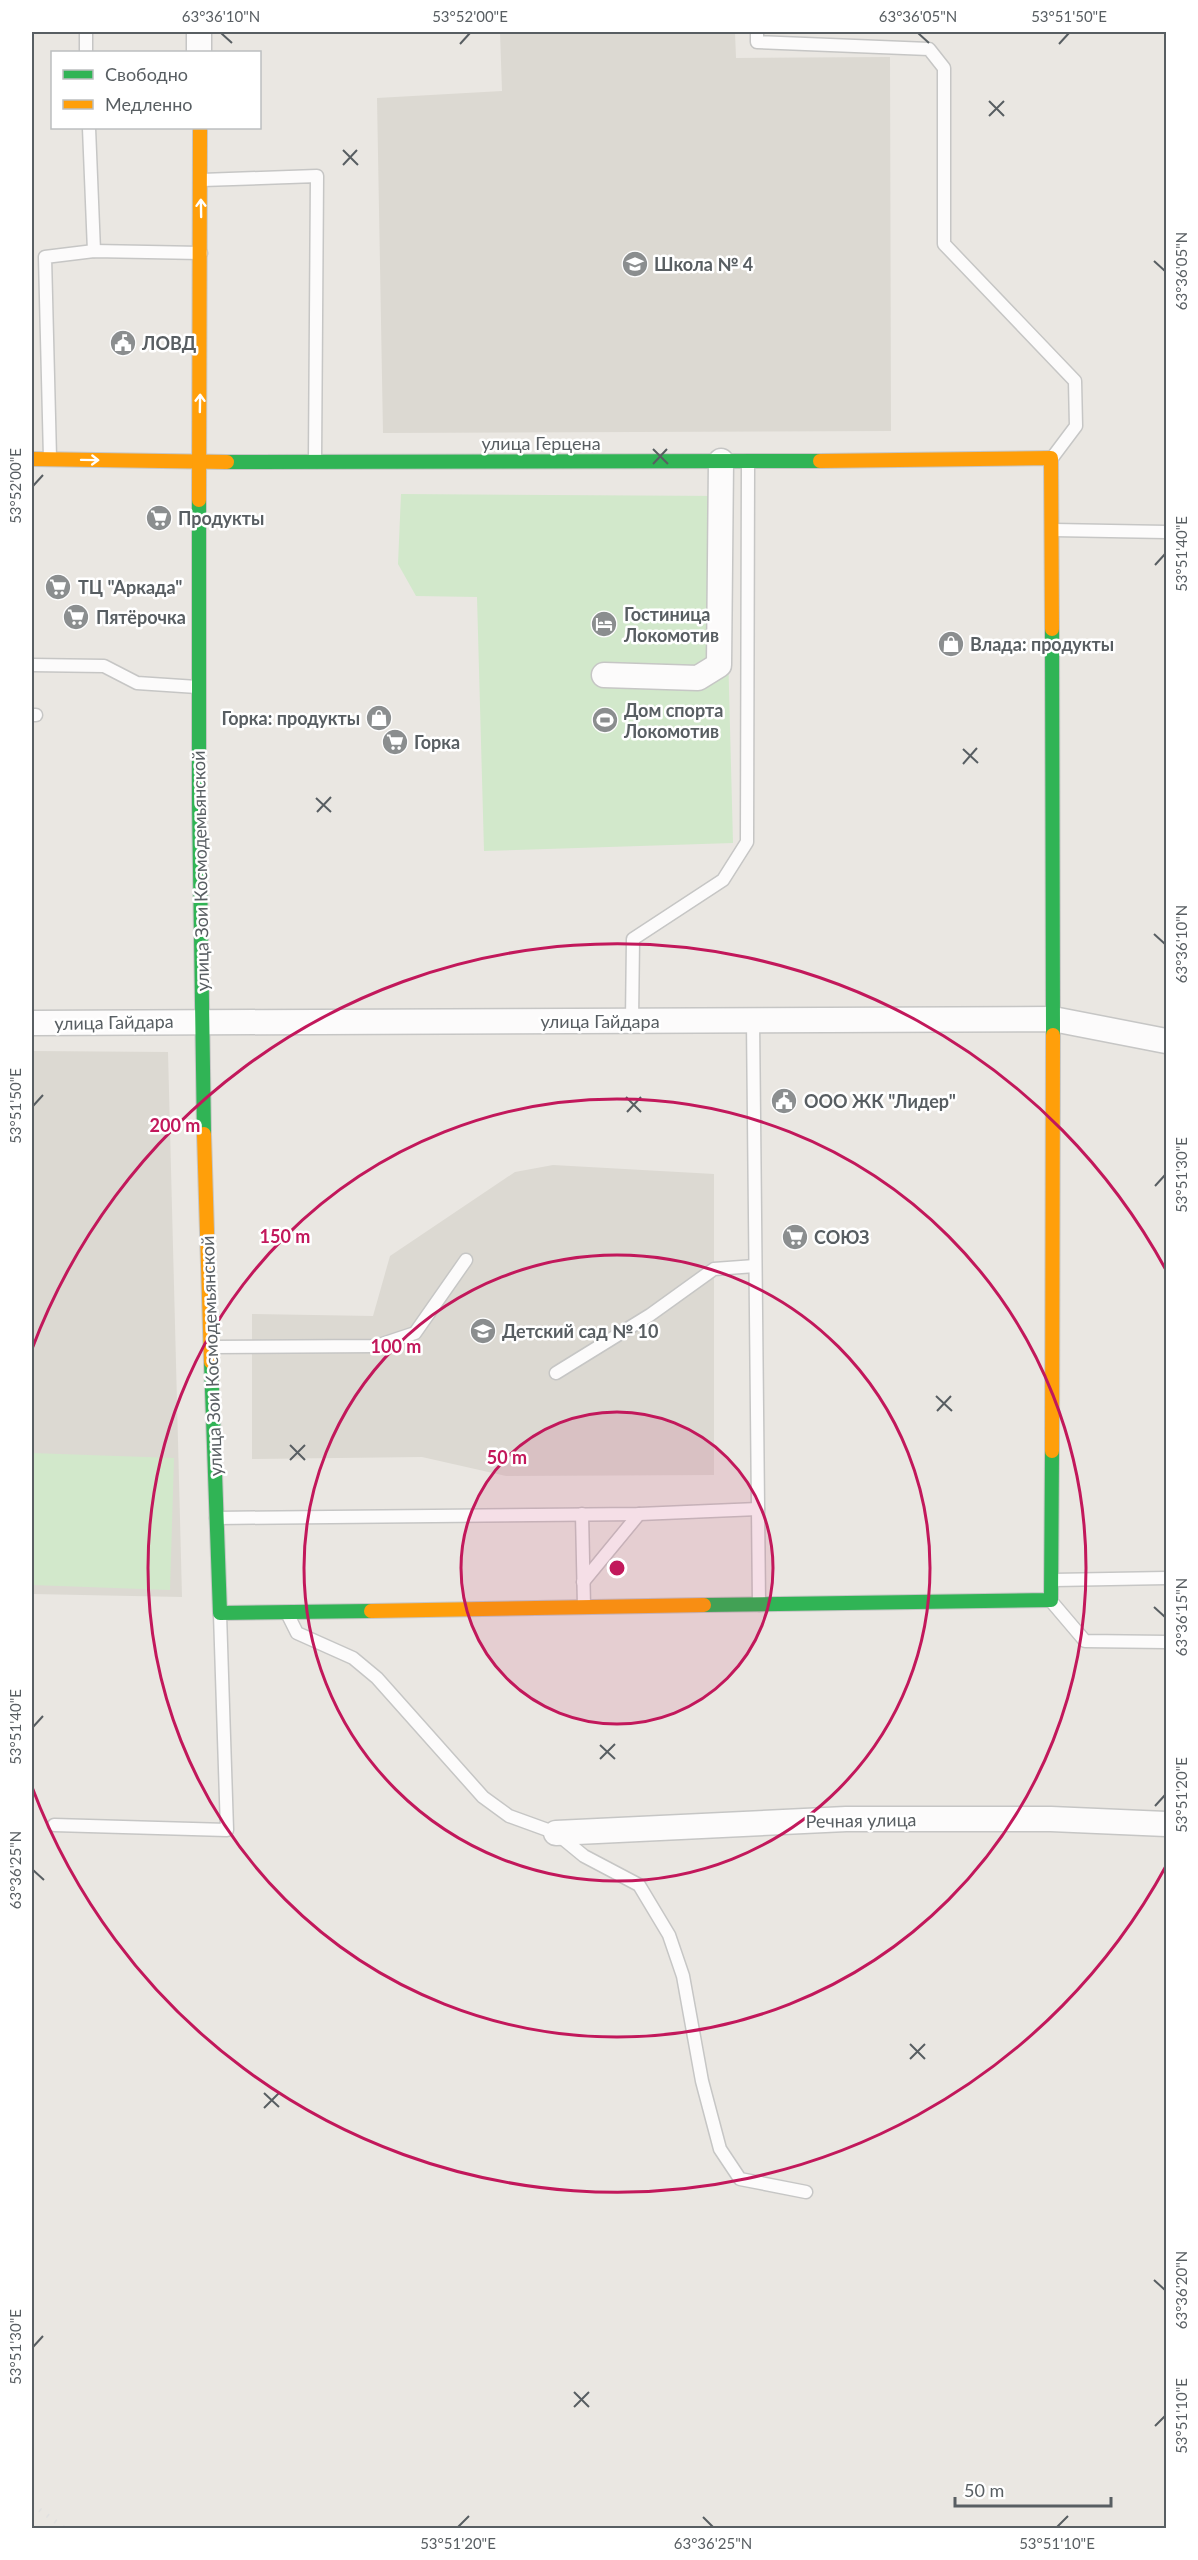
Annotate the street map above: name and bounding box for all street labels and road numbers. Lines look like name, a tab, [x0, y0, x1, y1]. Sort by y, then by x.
street label: улица Герцена	[481, 432, 601, 454]
street label: улица Зои Космодемьянской	[187, 750, 213, 992]
street label: улица Гайдара	[54, 1010, 174, 1034]
street label: улица Гайдара	[540, 1010, 660, 1032]
street label: улица Зои Космодемьянской	[196, 1235, 226, 1477]
street label: Речная улица	[805, 1808, 917, 1832]

